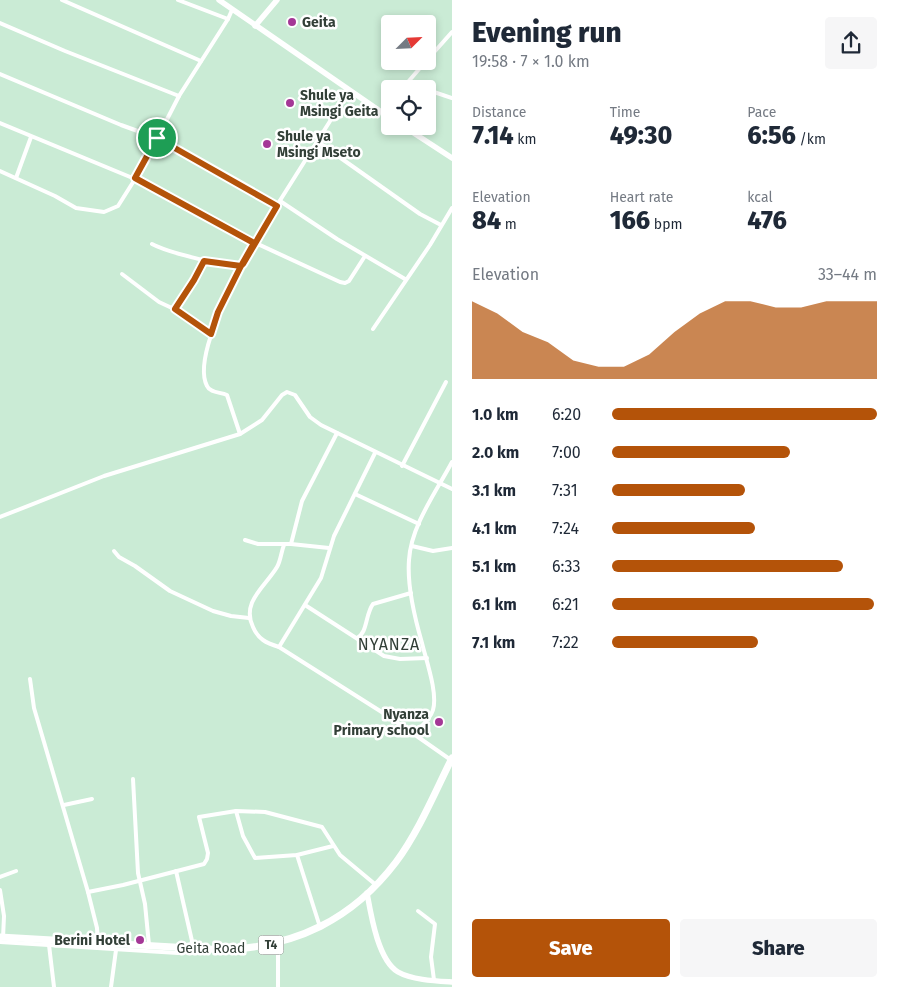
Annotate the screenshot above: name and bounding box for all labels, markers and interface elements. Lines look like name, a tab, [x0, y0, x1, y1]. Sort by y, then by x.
place label: Geita	[302, 14, 336, 31]
north arrow	[381, 15, 436, 70]
map controls	[381, 15, 436, 135]
marker: Geita	[286, 16, 298, 28]
text: Evening run	[472, 16, 622, 49]
button: share	[825, 17, 877, 69]
text: 19:58 · 7 × 1.0 km	[472, 52, 590, 71]
button: locate	[381, 80, 436, 135]
place label: Shule ya Msingi Geita	[300, 87, 379, 120]
marker: Shule ya Msingi Geita	[284, 97, 296, 109]
text: Distance	[472, 104, 526, 121]
text: Time	[610, 104, 640, 121]
text: Pace	[747, 104, 776, 121]
pin	[136, 117, 178, 159]
text: 7.14	[472, 121, 514, 151]
text: 49:30	[610, 121, 672, 151]
text: 6:56	[747, 121, 796, 151]
icon: arrive	[143, 124, 171, 152]
place label: Shule ya Msingi Mseto	[277, 128, 361, 161]
text: km	[514, 131, 536, 148]
text: /km	[796, 131, 826, 148]
marker: Shule ya Msingi Mseto	[261, 138, 273, 150]
text: Elevation	[472, 189, 531, 206]
text: Heart rate	[610, 189, 673, 206]
text: kcal	[747, 189, 773, 206]
text: 84	[472, 206, 501, 236]
text: 166	[610, 206, 650, 236]
text: 476	[747, 206, 787, 236]
text: m	[501, 216, 517, 233]
text: bpm	[650, 216, 682, 233]
text: Elevation	[472, 265, 539, 284]
text: 33–44 m	[818, 265, 877, 284]
text: 1.0 km	[472, 405, 519, 424]
text: 6:20	[552, 405, 581, 424]
text: 2.0 km	[472, 443, 519, 462]
text: 7:00	[552, 443, 581, 462]
text: 3.1 km	[472, 481, 516, 500]
text: 7:31	[552, 481, 578, 500]
text: 4.1 km	[472, 519, 517, 538]
text: 7:24	[552, 519, 579, 538]
text: 5.1 km	[472, 557, 516, 576]
text: 6:33	[552, 557, 580, 576]
text: 6.1 km	[472, 595, 517, 614]
text: 6:21	[552, 595, 579, 614]
text: 7.1 km	[472, 633, 515, 652]
text: 7:22	[552, 633, 579, 652]
district label: NYANZA	[358, 635, 420, 654]
place label: Nyanza Primary school	[334, 706, 430, 739]
marker: Nyanza Primary school	[433, 716, 445, 728]
button: Save	[472, 919, 670, 977]
button: Share	[680, 919, 877, 977]
place label: Berini Hotel	[54, 932, 131, 949]
marker: Berini Hotel	[134, 934, 146, 946]
road number: T4	[258, 936, 284, 954]
street label: Geita Road	[177, 940, 245, 957]

